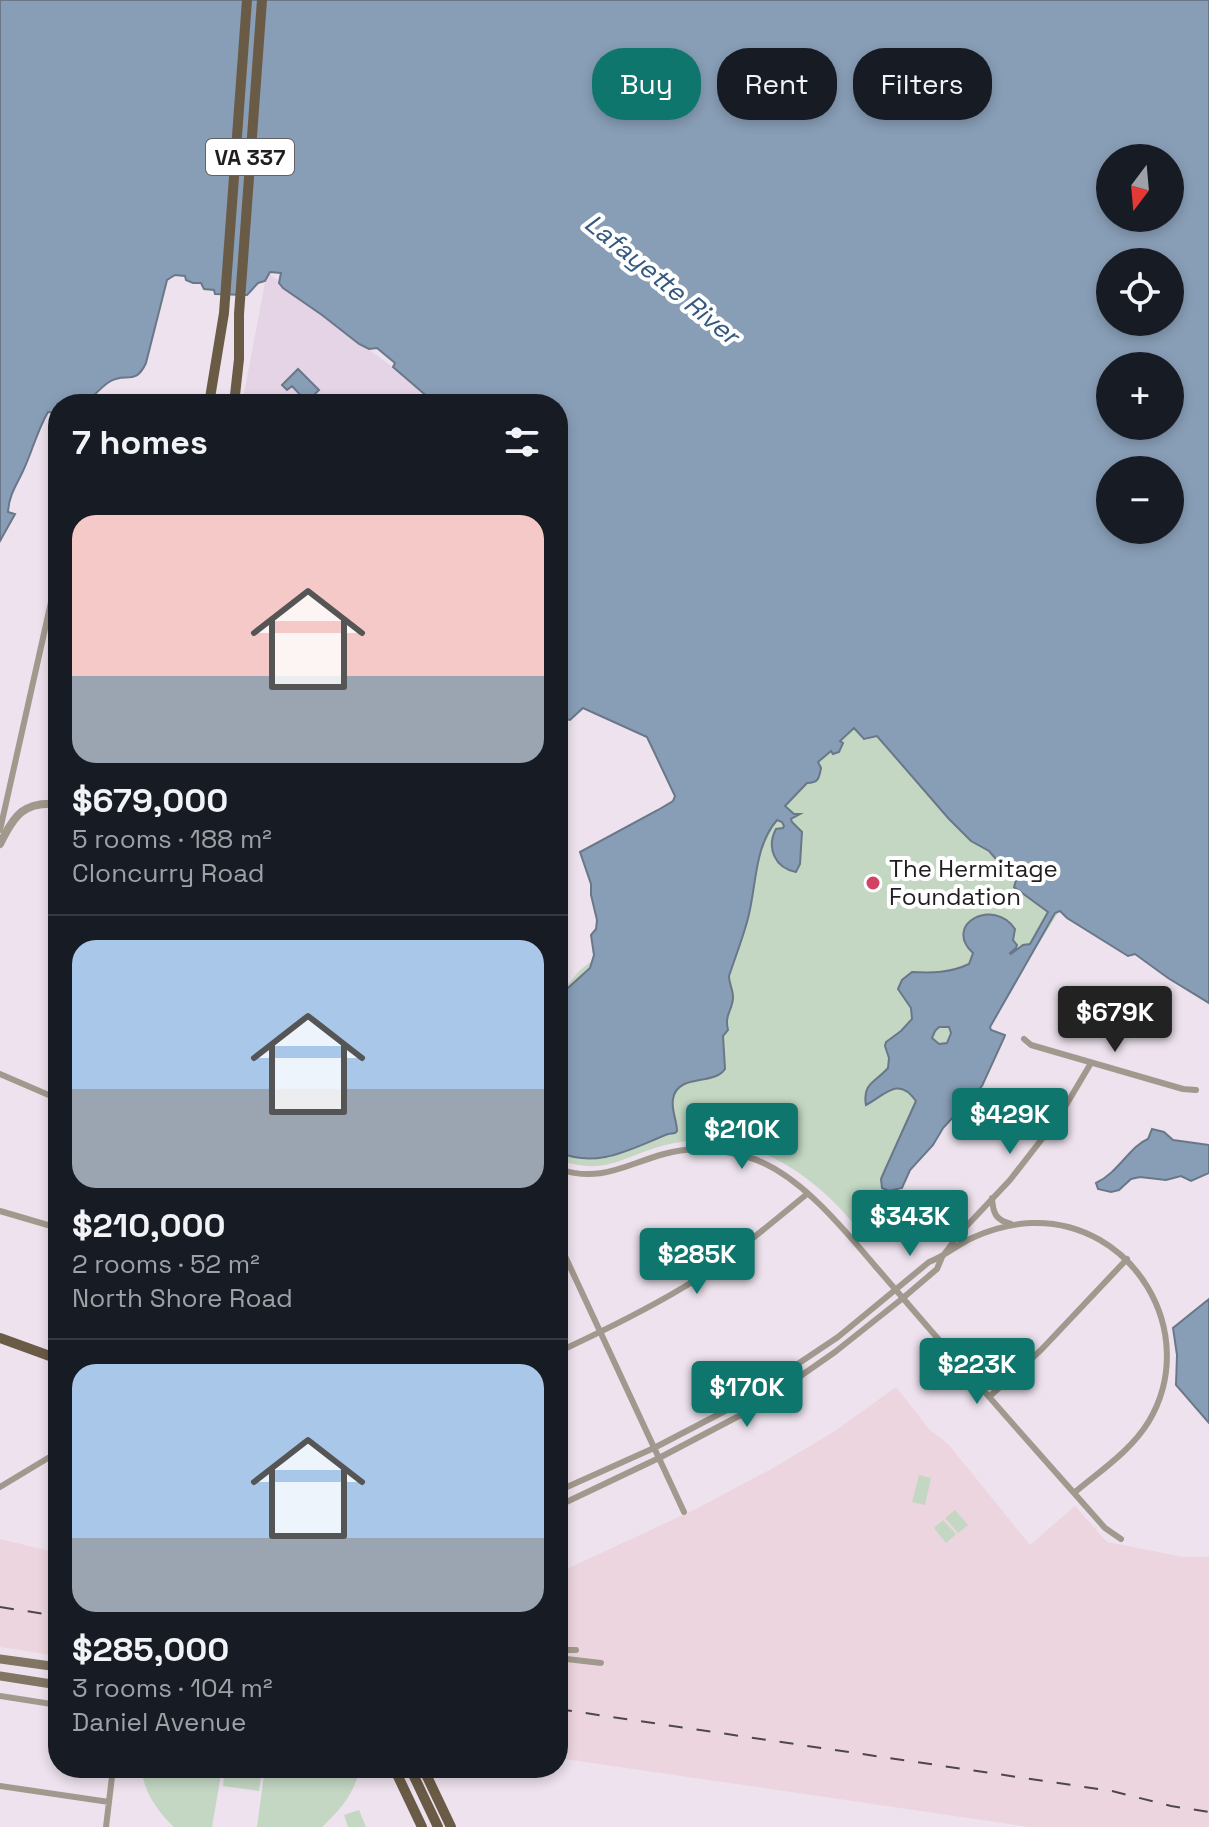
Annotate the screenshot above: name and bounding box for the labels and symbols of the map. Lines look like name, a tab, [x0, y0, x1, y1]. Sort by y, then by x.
road number: VA 337	[206, 139, 294, 175]
north arrow	[1096, 144, 1184, 232]
water label: Lafayette River	[578, 206, 749, 354]
place label: The Hermitage Foundation	[889, 853, 1058, 912]
marker: The Hermitage Foundation	[864, 874, 882, 892]
pin: $679K	[1059, 986, 1171, 1054]
pin: $429K	[954, 1088, 1066, 1156]
pin: $210K	[686, 1103, 798, 1171]
pin: $343K	[854, 1190, 966, 1258]
pin: $285K	[641, 1228, 753, 1296]
pin: $223K	[921, 1338, 1033, 1406]
pin: $170K	[691, 1361, 803, 1429]

